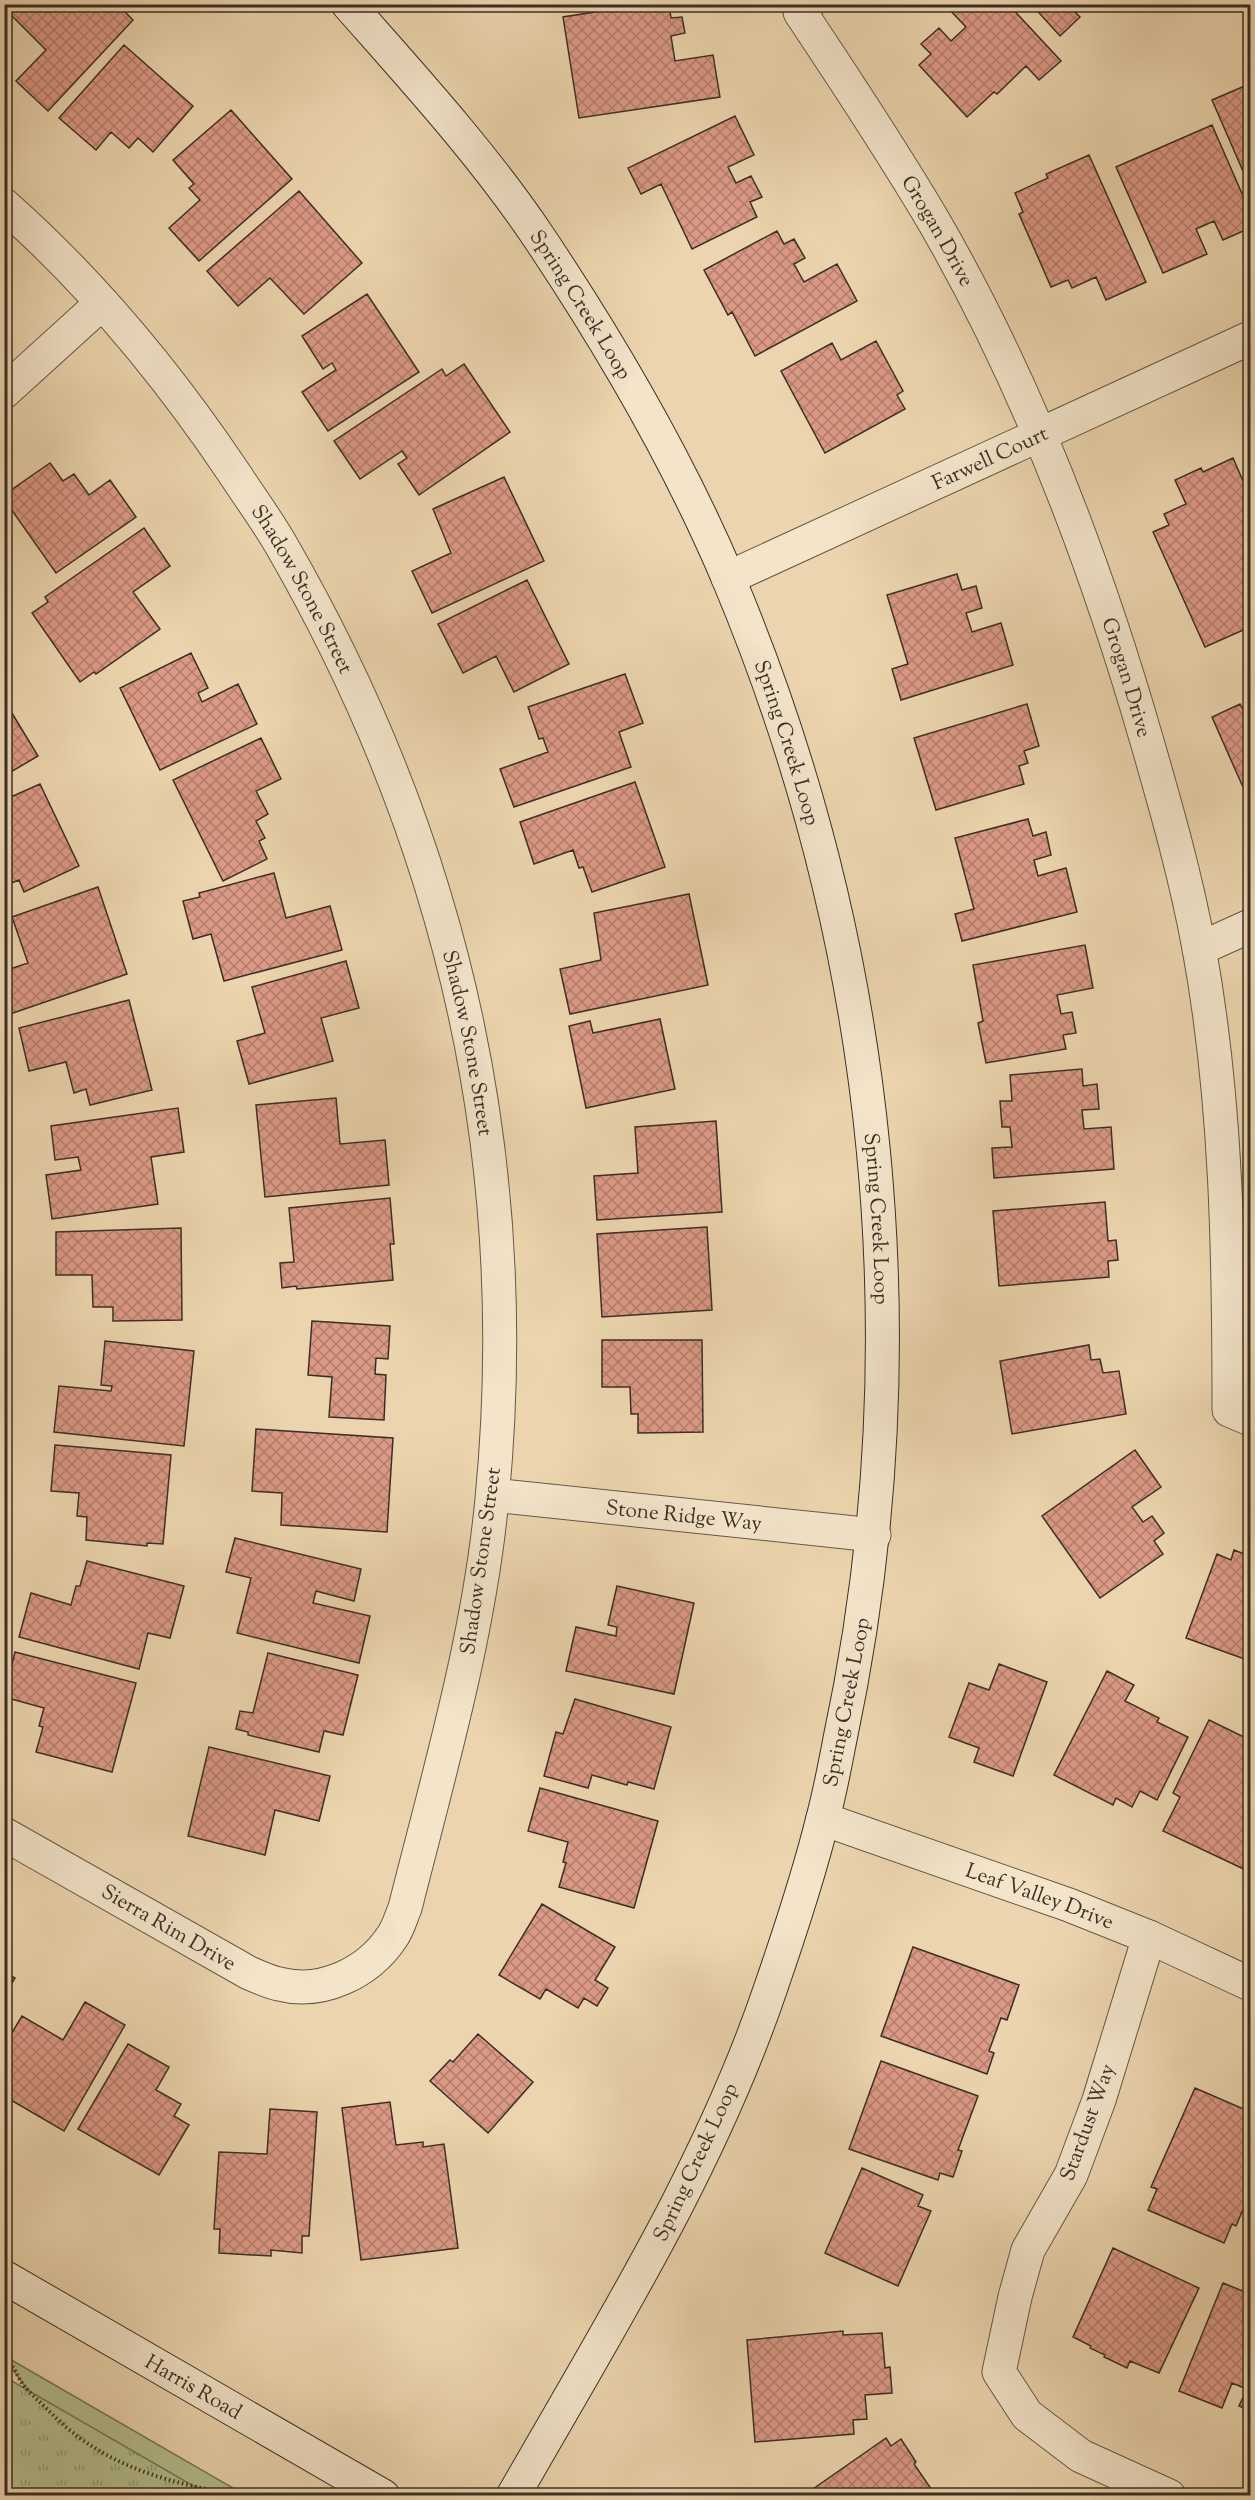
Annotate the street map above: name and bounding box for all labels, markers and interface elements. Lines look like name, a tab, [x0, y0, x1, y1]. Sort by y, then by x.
street label: Grogan Drive	[893, 170, 980, 293]
street label: Spring Creek Loop	[521, 225, 638, 386]
street label: Farwell Court	[928, 420, 1053, 499]
street label: Shadow Stone Street	[243, 499, 360, 679]
street label: Grogan Drive	[1093, 614, 1158, 741]
street label: Spring Creek Loop	[745, 656, 826, 829]
street label: Shadow Stone Street	[433, 947, 499, 1138]
street label: Spring Creek Loop	[855, 1131, 895, 1305]
street label: Shadow Stone Street	[454, 1466, 510, 1657]
street label: Stone Ridge Way	[604, 1494, 764, 1540]
street label: Spring Creek Loop	[817, 1615, 879, 1790]
street label: Leaf Valley Drive	[961, 1857, 1118, 1938]
street label: Sierra Rim Drive	[95, 1878, 241, 1980]
street label: Stardust Way	[1054, 2059, 1124, 2185]
street label: Spring Creek Loop	[647, 2079, 747, 2247]
street label: Harris Road	[138, 2348, 247, 2428]

